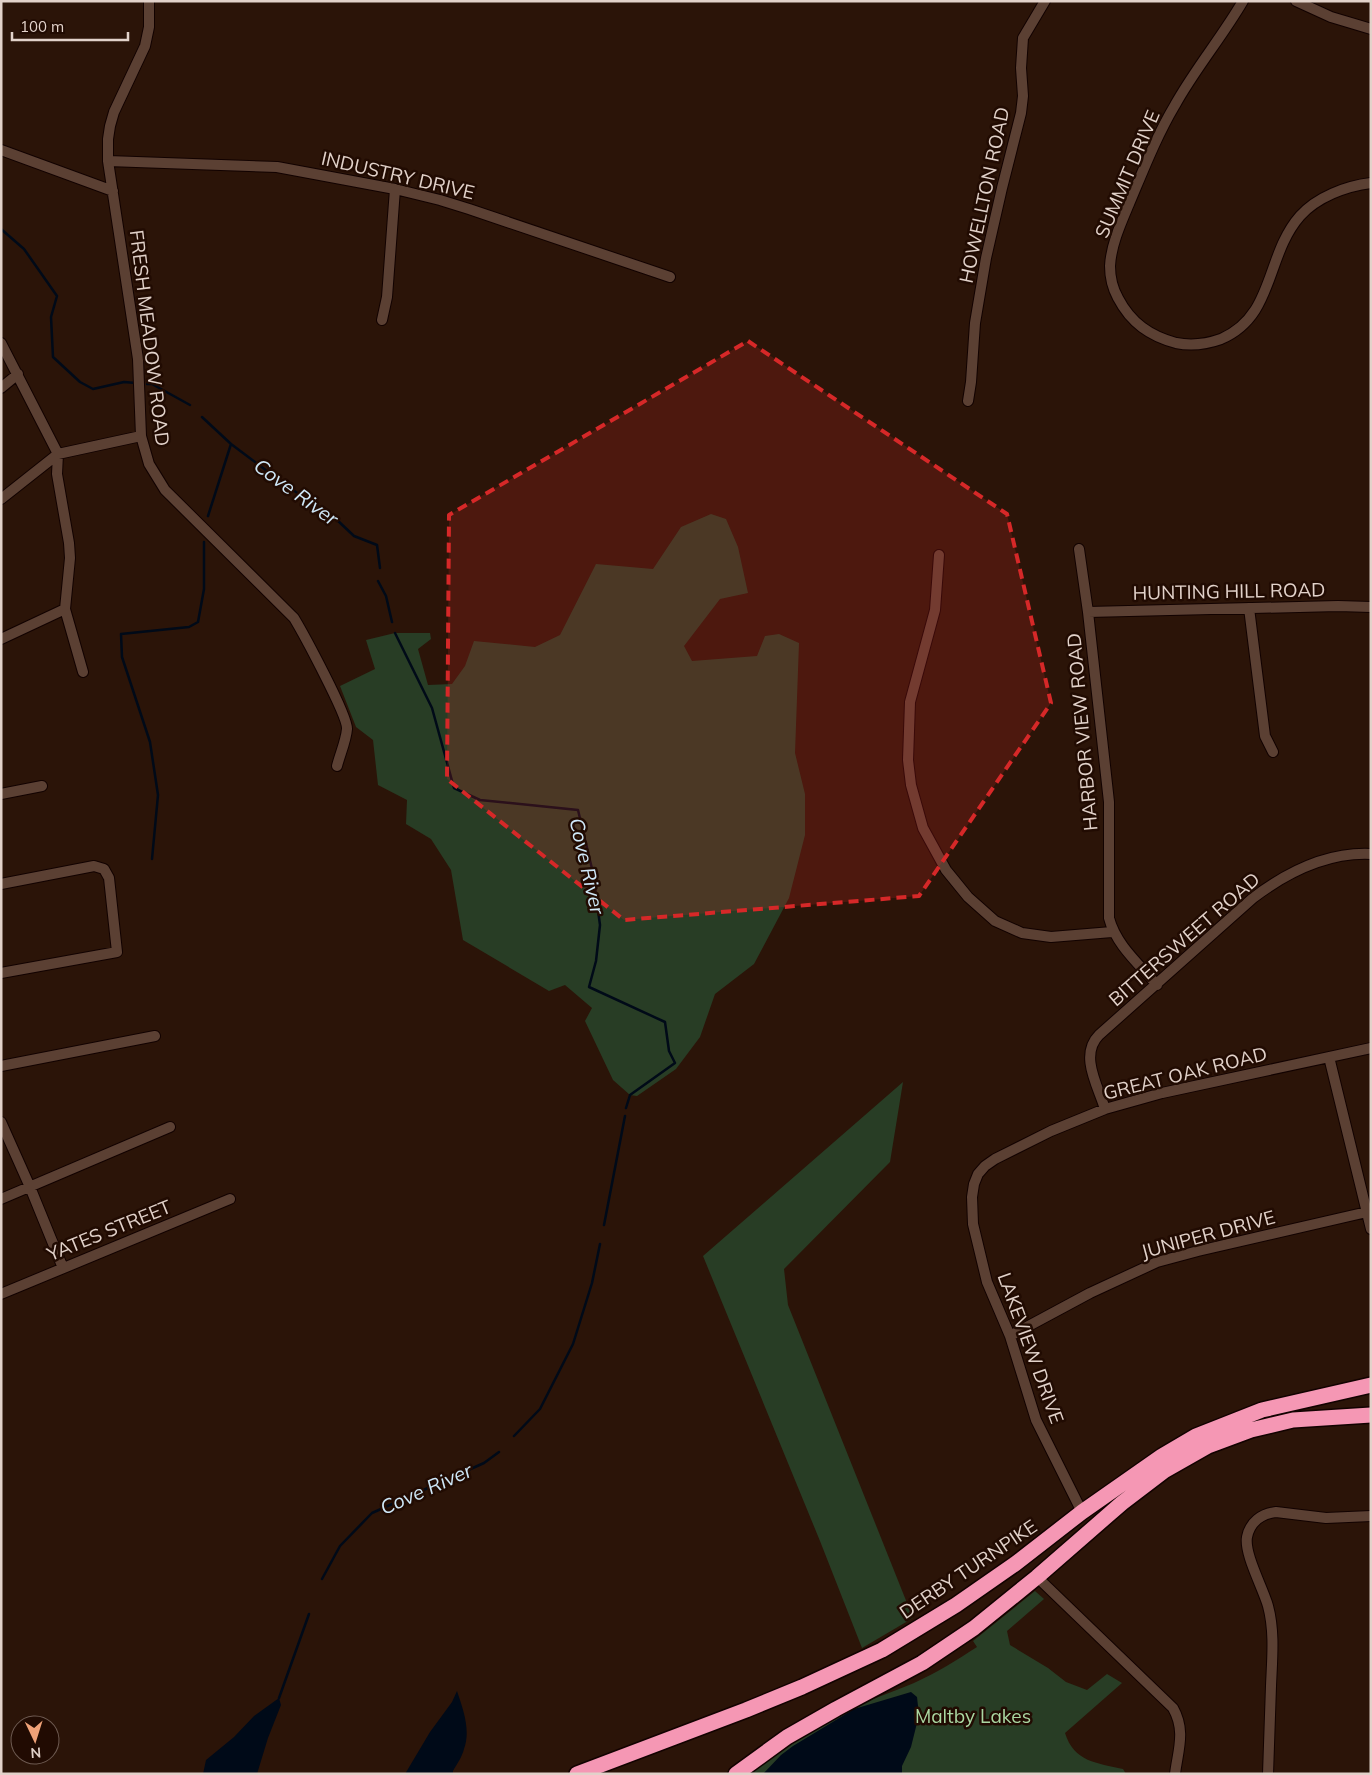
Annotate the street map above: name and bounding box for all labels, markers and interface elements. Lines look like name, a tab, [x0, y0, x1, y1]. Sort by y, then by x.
scale bar	[12, 10, 129, 42]
text: 100 m	[20, 17, 64, 36]
street label: HOWELLTON ROAD	[954, 105, 1014, 285]
street label: SUMMIT DRIVE	[1089, 107, 1165, 241]
street label: INDUSTRY DRIVE	[319, 146, 477, 204]
street label: FRESH MEADOW ROAD	[125, 229, 175, 447]
water label: Cove River	[249, 453, 344, 531]
street label: HUNTING HILL ROAD	[1132, 577, 1326, 605]
street label: HARBOR VIEW ROAD	[1061, 632, 1103, 832]
water label: Cove River	[564, 815, 611, 917]
street label: BITTERSWEET ROAD	[1104, 867, 1264, 1011]
street label: GREAT OAK ROAD	[1101, 1041, 1269, 1105]
street label: YATES STREET	[42, 1194, 175, 1266]
street label: JUNIPER DRIVE	[1138, 1205, 1278, 1263]
street label: LAKEVIEW DRIVE	[993, 1269, 1069, 1427]
water label: Cove River	[376, 1457, 476, 1520]
street label: DERBY TURNPIKE	[895, 1514, 1041, 1624]
park label: Maltby Lakes	[915, 1704, 1031, 1728]
north arrow	[10, 1715, 60, 1765]
text: N	[30, 1744, 42, 1762]

